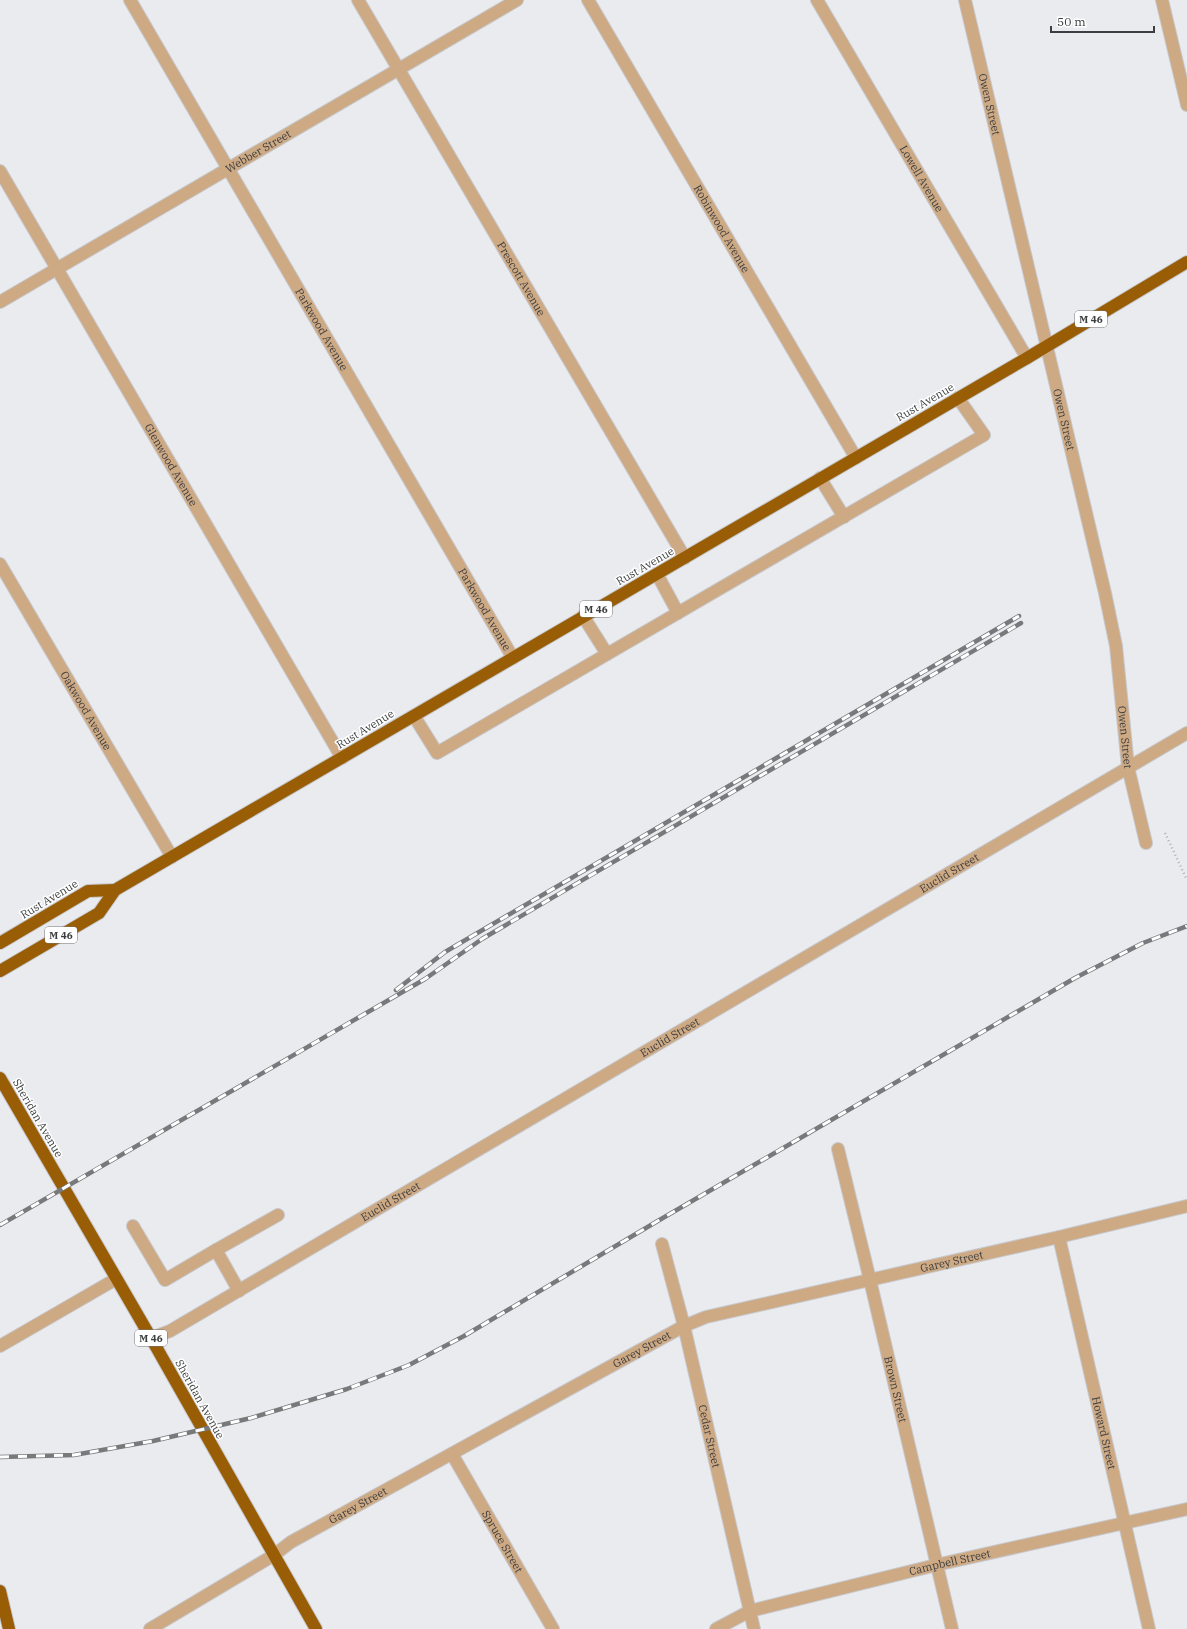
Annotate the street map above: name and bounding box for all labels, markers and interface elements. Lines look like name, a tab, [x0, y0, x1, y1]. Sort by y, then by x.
scale bar	[1051, 8, 1154, 34]
text: 50 m	[1057, 14, 1086, 29]
street label: Owen Street	[976, 72, 1004, 136]
street label: Webber Street	[223, 127, 294, 176]
street label: Lowell Avenue	[897, 143, 947, 215]
street label: Robinwood Avenue	[691, 182, 753, 275]
street label: Prescott Avenue	[494, 239, 549, 318]
street label: Parkwood Avenue	[292, 286, 351, 373]
road number: M 46	[1075, 311, 1107, 327]
street label: Rust Avenue	[894, 380, 957, 424]
street label: Owen Street	[1050, 387, 1078, 452]
street label: Glenwood Avenue	[142, 421, 201, 509]
street label: Rust Avenue	[614, 544, 677, 588]
street label: Parkwood Avenue	[455, 566, 514, 653]
road number: M 46	[580, 601, 612, 617]
street label: Oakwood Avenue	[57, 668, 115, 753]
street label: Owen Street	[1115, 705, 1135, 769]
street label: Rust Avenue	[334, 706, 396, 752]
street label: Euclid Street	[917, 850, 981, 896]
street label: Rust Avenue	[18, 876, 80, 922]
road number: M 46	[45, 927, 77, 943]
street label: Euclid Street	[638, 1014, 702, 1060]
street label: Sheridan Avenue	[10, 1076, 66, 1160]
street label: Euclid Street	[358, 1178, 423, 1224]
street label: Garey Street	[919, 1247, 985, 1275]
street label: Garey Street	[610, 1328, 673, 1371]
road number: M 46	[135, 1330, 167, 1346]
street label: Brown Street	[881, 1355, 910, 1424]
street label: Sheridan Avenue	[172, 1357, 228, 1441]
street label: Howard Street	[1089, 1395, 1119, 1471]
street label: Cedar Street	[695, 1403, 724, 1469]
street label: Garey Street	[326, 1484, 389, 1527]
street label: Spruce Street	[479, 1508, 526, 1575]
street label: Campbell Street	[908, 1546, 992, 1578]

